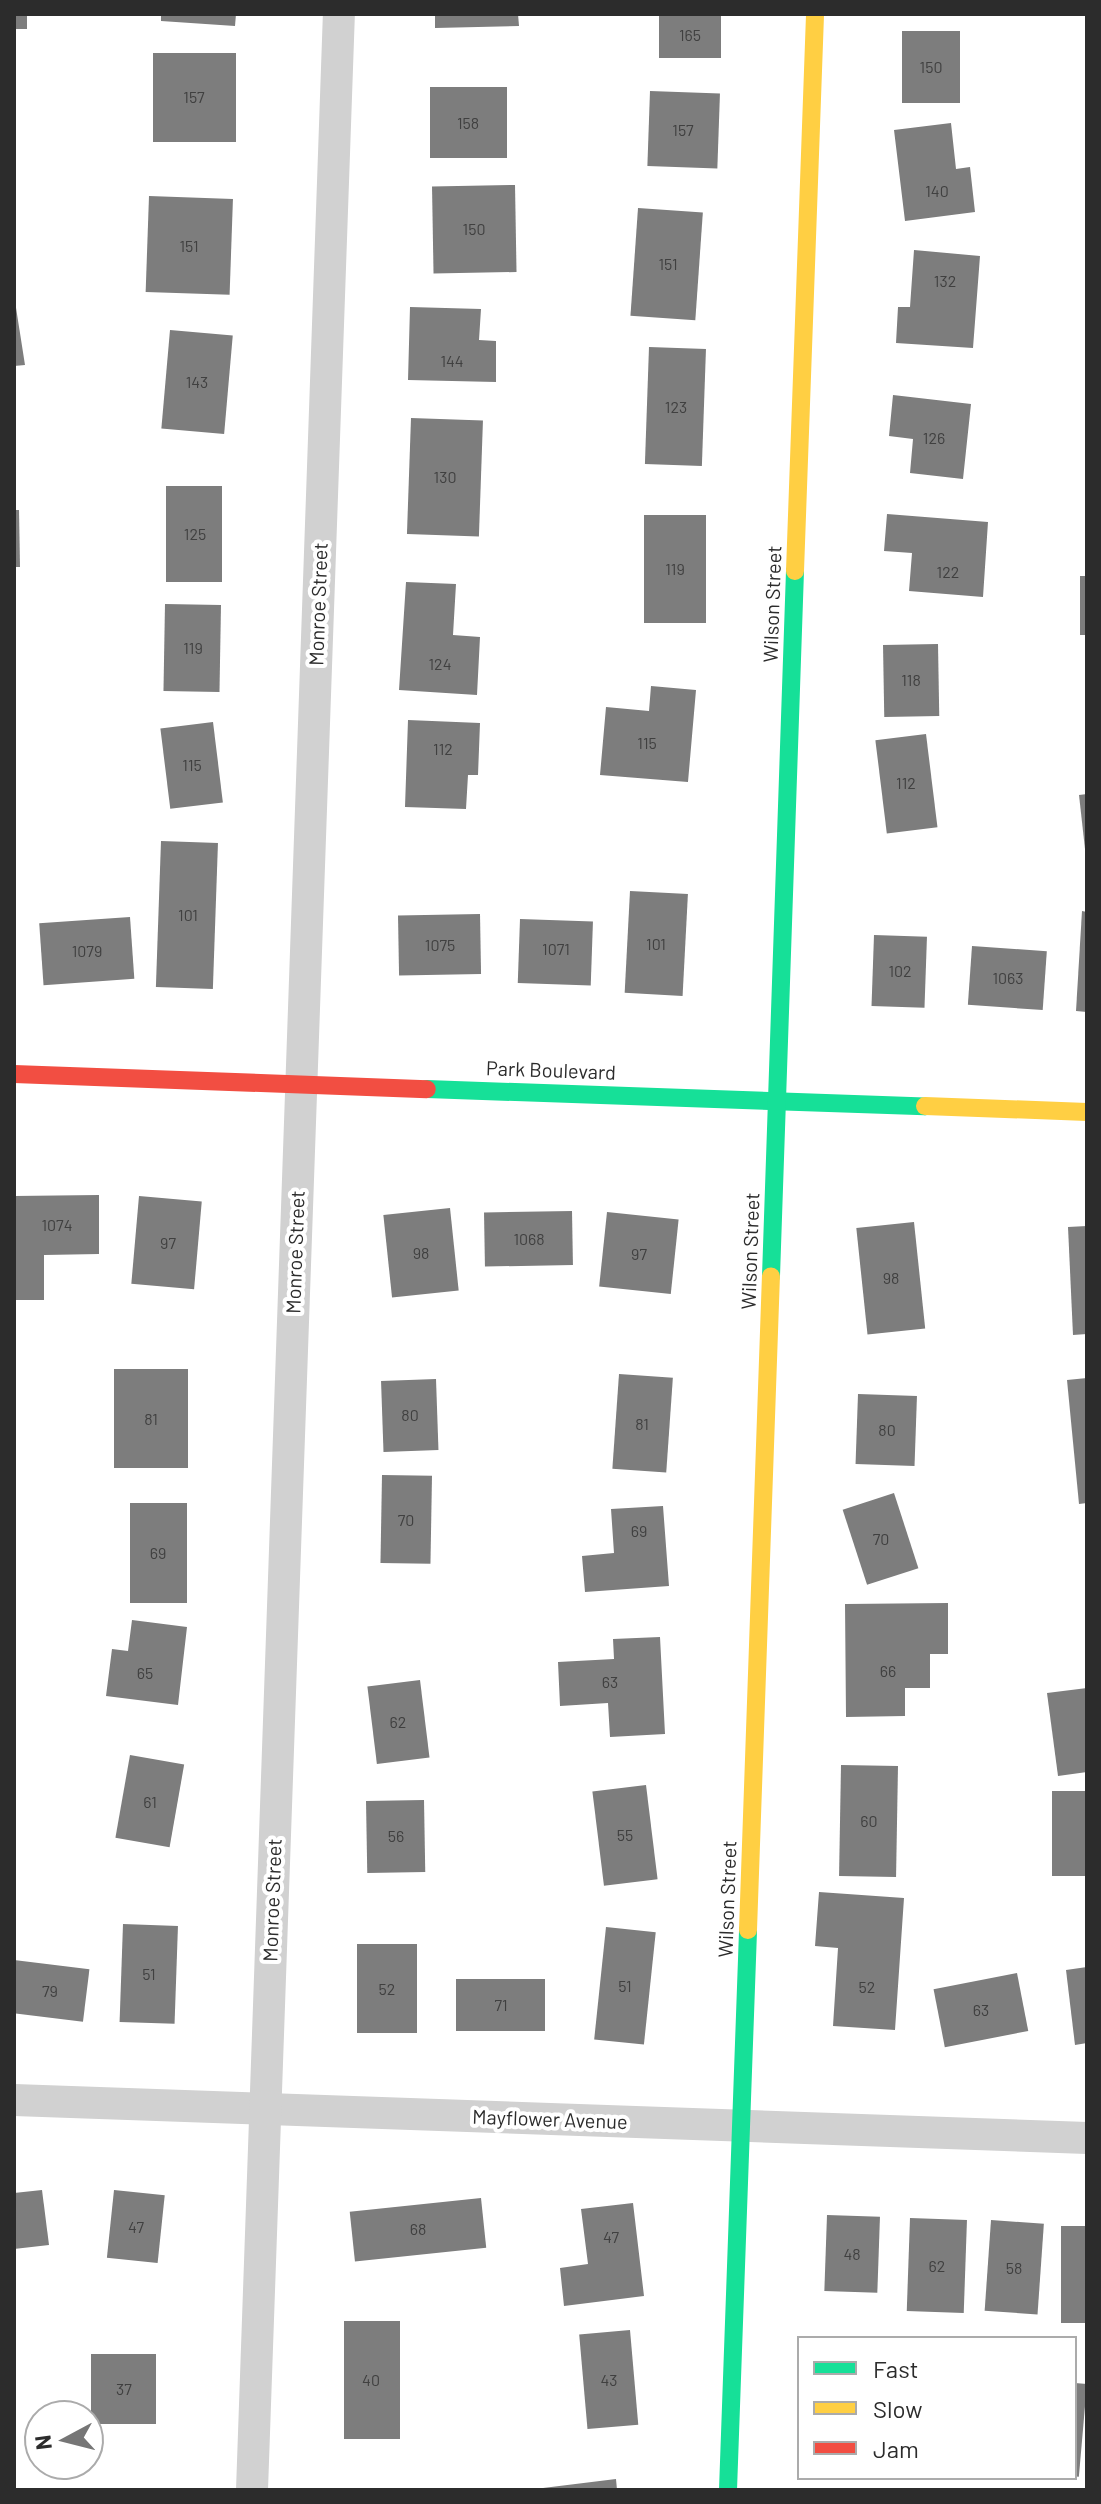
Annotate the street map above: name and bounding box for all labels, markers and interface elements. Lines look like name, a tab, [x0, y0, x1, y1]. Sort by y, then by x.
house number: 165	[679, 25, 701, 45]
house number: 150	[920, 57, 942, 77]
house number: 157	[183, 87, 205, 107]
house number: 158	[457, 113, 479, 133]
house number: 157	[672, 120, 694, 140]
house number: 140	[925, 181, 949, 201]
house number: 150	[463, 219, 485, 239]
house number: 151	[180, 236, 198, 256]
house number: 151	[659, 254, 677, 274]
house number: 132	[934, 271, 956, 291]
house number: 144	[440, 351, 464, 371]
house number: 143	[186, 372, 208, 392]
house number: 123	[665, 397, 687, 417]
house number: 126	[923, 428, 945, 448]
house number: 130	[434, 467, 456, 487]
house number: 125	[184, 524, 206, 544]
street label: Monroe Street	[304, 542, 332, 666]
street label: Wilson Street	[758, 545, 786, 663]
house number: 119	[665, 559, 685, 579]
house number: 122	[937, 562, 959, 582]
house number: 119	[183, 638, 203, 658]
house number: 124	[429, 654, 451, 674]
house number: 118	[901, 670, 921, 690]
house number: 115	[637, 733, 657, 753]
house number: 112	[433, 739, 453, 759]
house number: 115	[182, 755, 202, 775]
house number: 112	[896, 773, 916, 793]
house number: 101	[178, 905, 198, 925]
house number: 101	[646, 934, 666, 954]
house number: 1075	[425, 935, 455, 955]
house number: 1071	[542, 939, 570, 959]
house number: 1079	[72, 941, 102, 961]
house number: 102	[888, 961, 912, 981]
house number: 1063	[992, 968, 1024, 988]
street label: Park Boulevard	[486, 1056, 616, 1084]
street label: Monroe Street	[281, 1190, 309, 1314]
street label: Wilson Street	[736, 1192, 764, 1310]
house number: 1074	[41, 1215, 73, 1235]
house number: 1068	[513, 1229, 545, 1249]
house number: 97	[160, 1233, 176, 1253]
house number: 98	[413, 1243, 429, 1263]
house number: 97	[631, 1244, 647, 1264]
house number: 98	[883, 1268, 899, 1288]
house number: 80	[401, 1405, 419, 1425]
house number: 81	[144, 1409, 158, 1429]
house number: 81	[635, 1414, 649, 1434]
house number: 80	[878, 1420, 896, 1440]
house number: 70	[398, 1510, 414, 1530]
house number: 69	[631, 1521, 647, 1541]
house number: 70	[873, 1529, 889, 1549]
house number: 69	[150, 1543, 166, 1563]
house number: 66	[880, 1661, 896, 1681]
house number: 65	[137, 1663, 153, 1683]
house number: 63	[602, 1672, 618, 1692]
house number: 62	[390, 1712, 406, 1732]
house number: 61	[143, 1792, 157, 1812]
house number: 60	[860, 1811, 878, 1831]
house number: 55	[617, 1825, 633, 1845]
house number: 56	[388, 1826, 404, 1846]
street label: Monroe Street	[258, 1838, 286, 1962]
street label: Wilson Street	[713, 1840, 741, 1958]
house number: 51	[142, 1964, 156, 1984]
house number: 51	[618, 1976, 632, 1996]
house number: 52	[859, 1977, 875, 1997]
house number: 52	[379, 1979, 395, 1999]
house number: 79	[42, 1981, 58, 2001]
house number: 71	[494, 1995, 508, 2015]
house number: 63	[973, 2000, 989, 2020]
street label: Mayflower Avenue	[472, 2104, 628, 2134]
house number: 47	[128, 2217, 144, 2237]
house number: 68	[410, 2219, 426, 2239]
house number: 47	[603, 2227, 619, 2247]
house number: 48	[843, 2244, 861, 2264]
house number: 62	[929, 2256, 945, 2276]
house number: 58	[1006, 2258, 1022, 2278]
legend	[797, 2336, 1077, 2480]
text: Fast	[873, 2354, 918, 2383]
house number: 40	[362, 2370, 380, 2390]
house number: 43	[600, 2370, 618, 2390]
house number: 37	[116, 2379, 132, 2399]
text: Slow	[873, 2394, 922, 2423]
north arrow	[24, 2400, 104, 2480]
text: N	[28, 2434, 56, 2452]
text: Jam	[873, 2434, 919, 2463]

